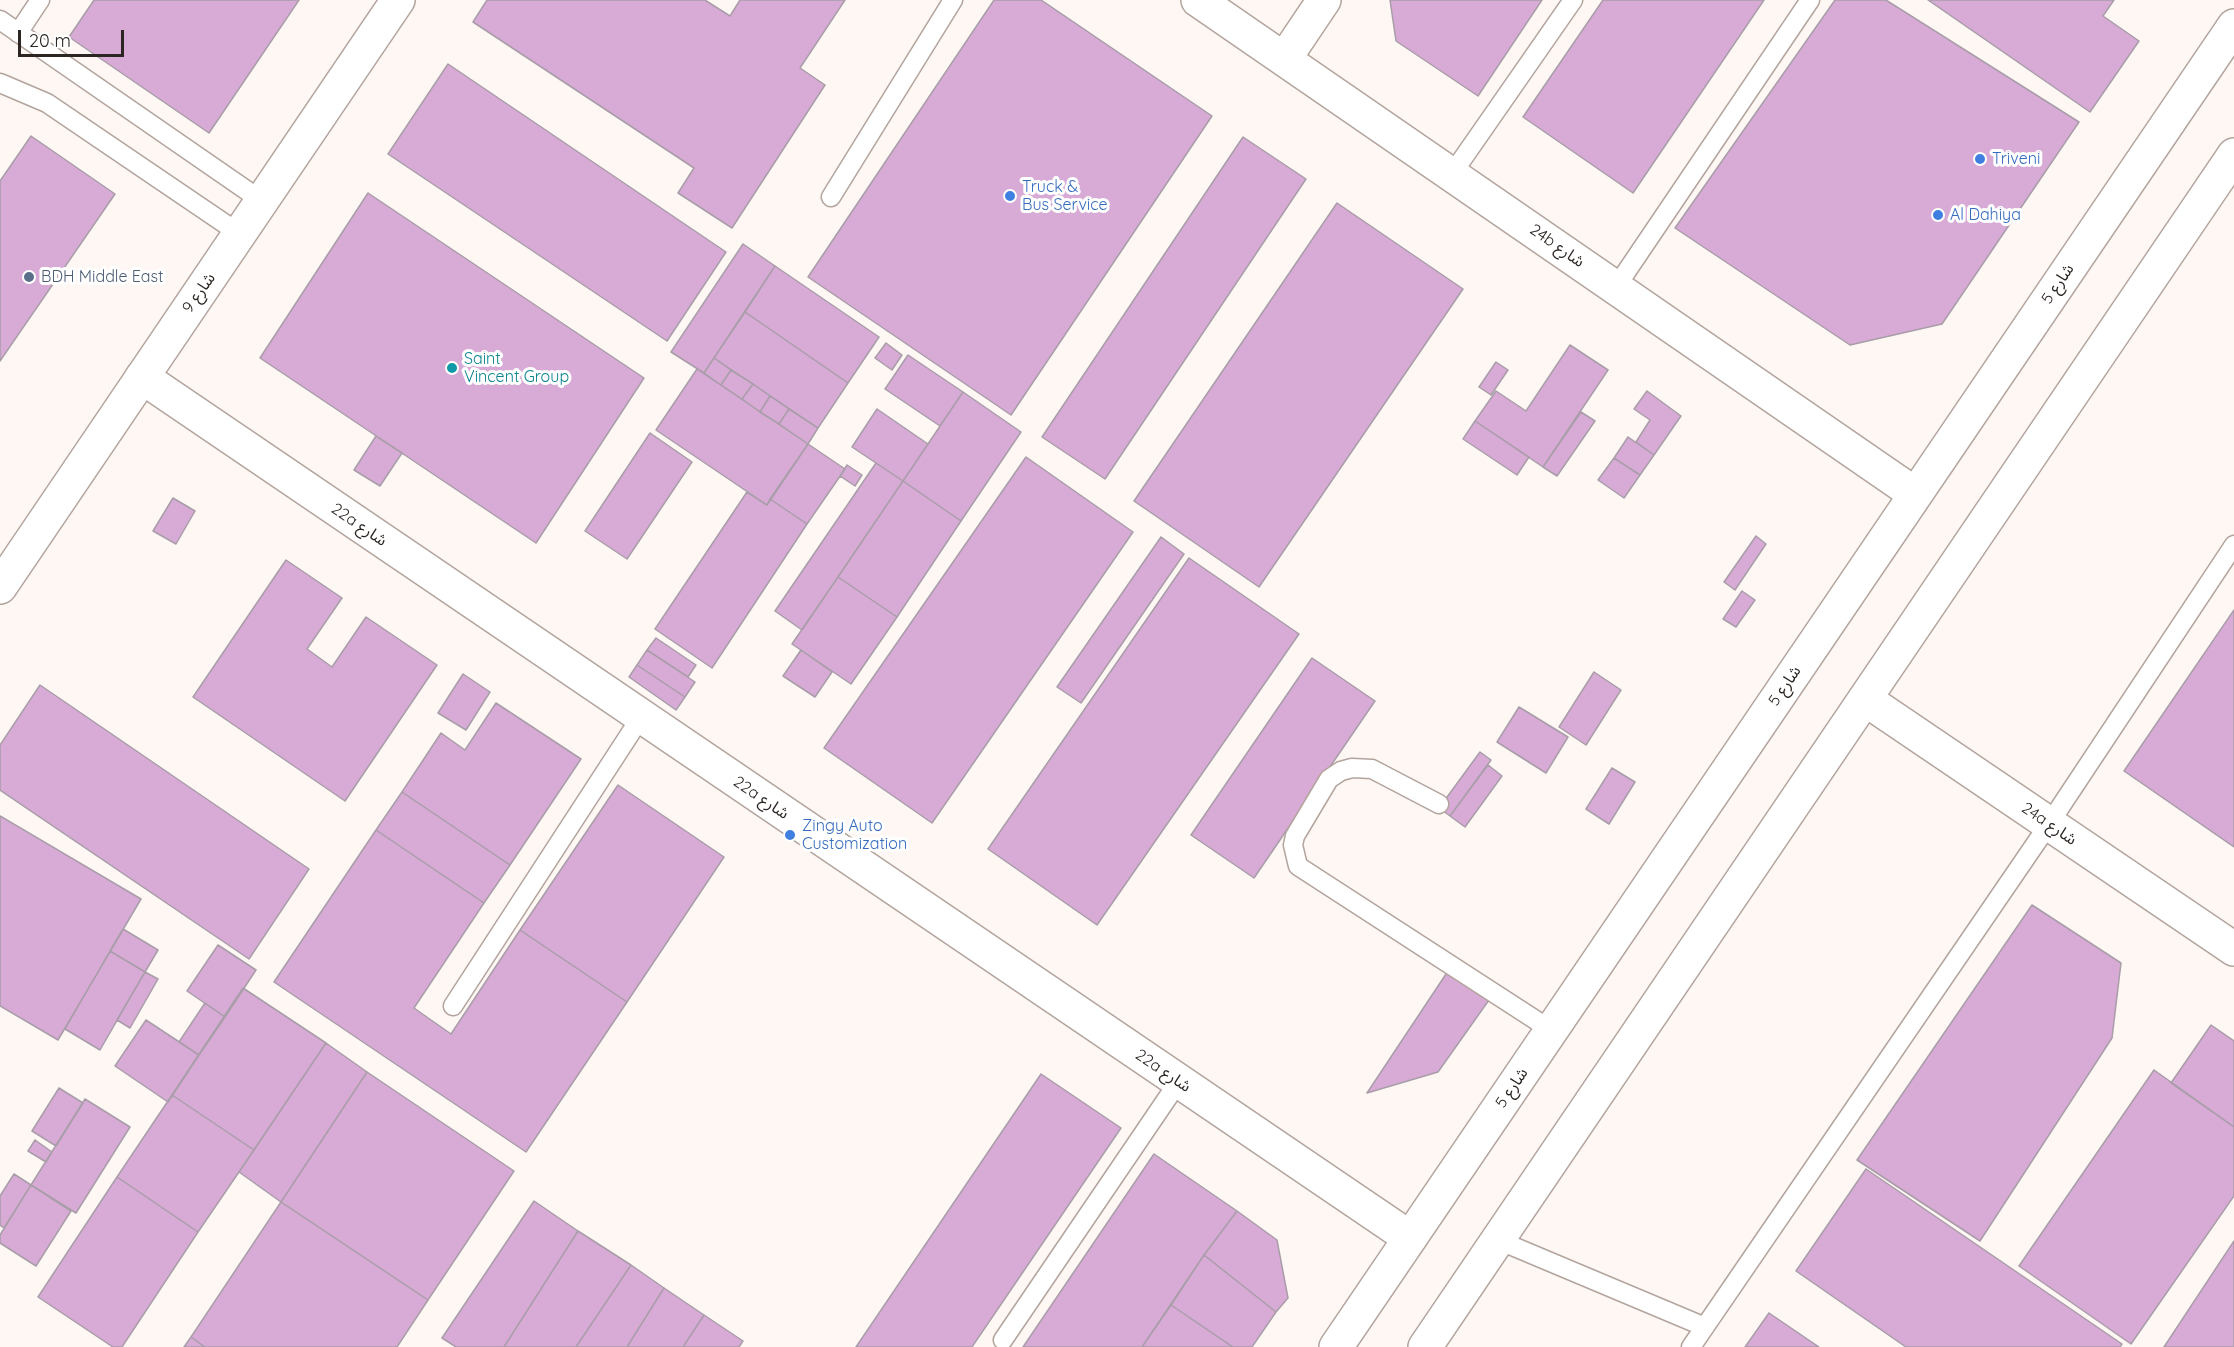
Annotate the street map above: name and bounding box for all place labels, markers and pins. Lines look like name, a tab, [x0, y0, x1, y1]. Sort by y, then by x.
place label: Triveni	[1992, 149, 2040, 169]
marker: Triveni	[1973, 152, 1987, 166]
place label: Truck & Bus Service	[1022, 177, 1108, 215]
marker: Truck & Bus Service	[1003, 189, 1017, 203]
place label: Al Dahiya	[1950, 205, 2021, 225]
marker: Al Dahiya	[1931, 208, 1945, 222]
place label: BDH Middle East	[41, 267, 163, 287]
marker: BDH Middle East	[22, 270, 36, 284]
place label: Saint Vincent Group	[464, 349, 569, 387]
marker: Saint Vincent Group	[445, 361, 459, 375]
place label: Zingy Auto Customization	[802, 816, 907, 854]
marker: Zingy Auto Customization	[783, 828, 797, 842]

